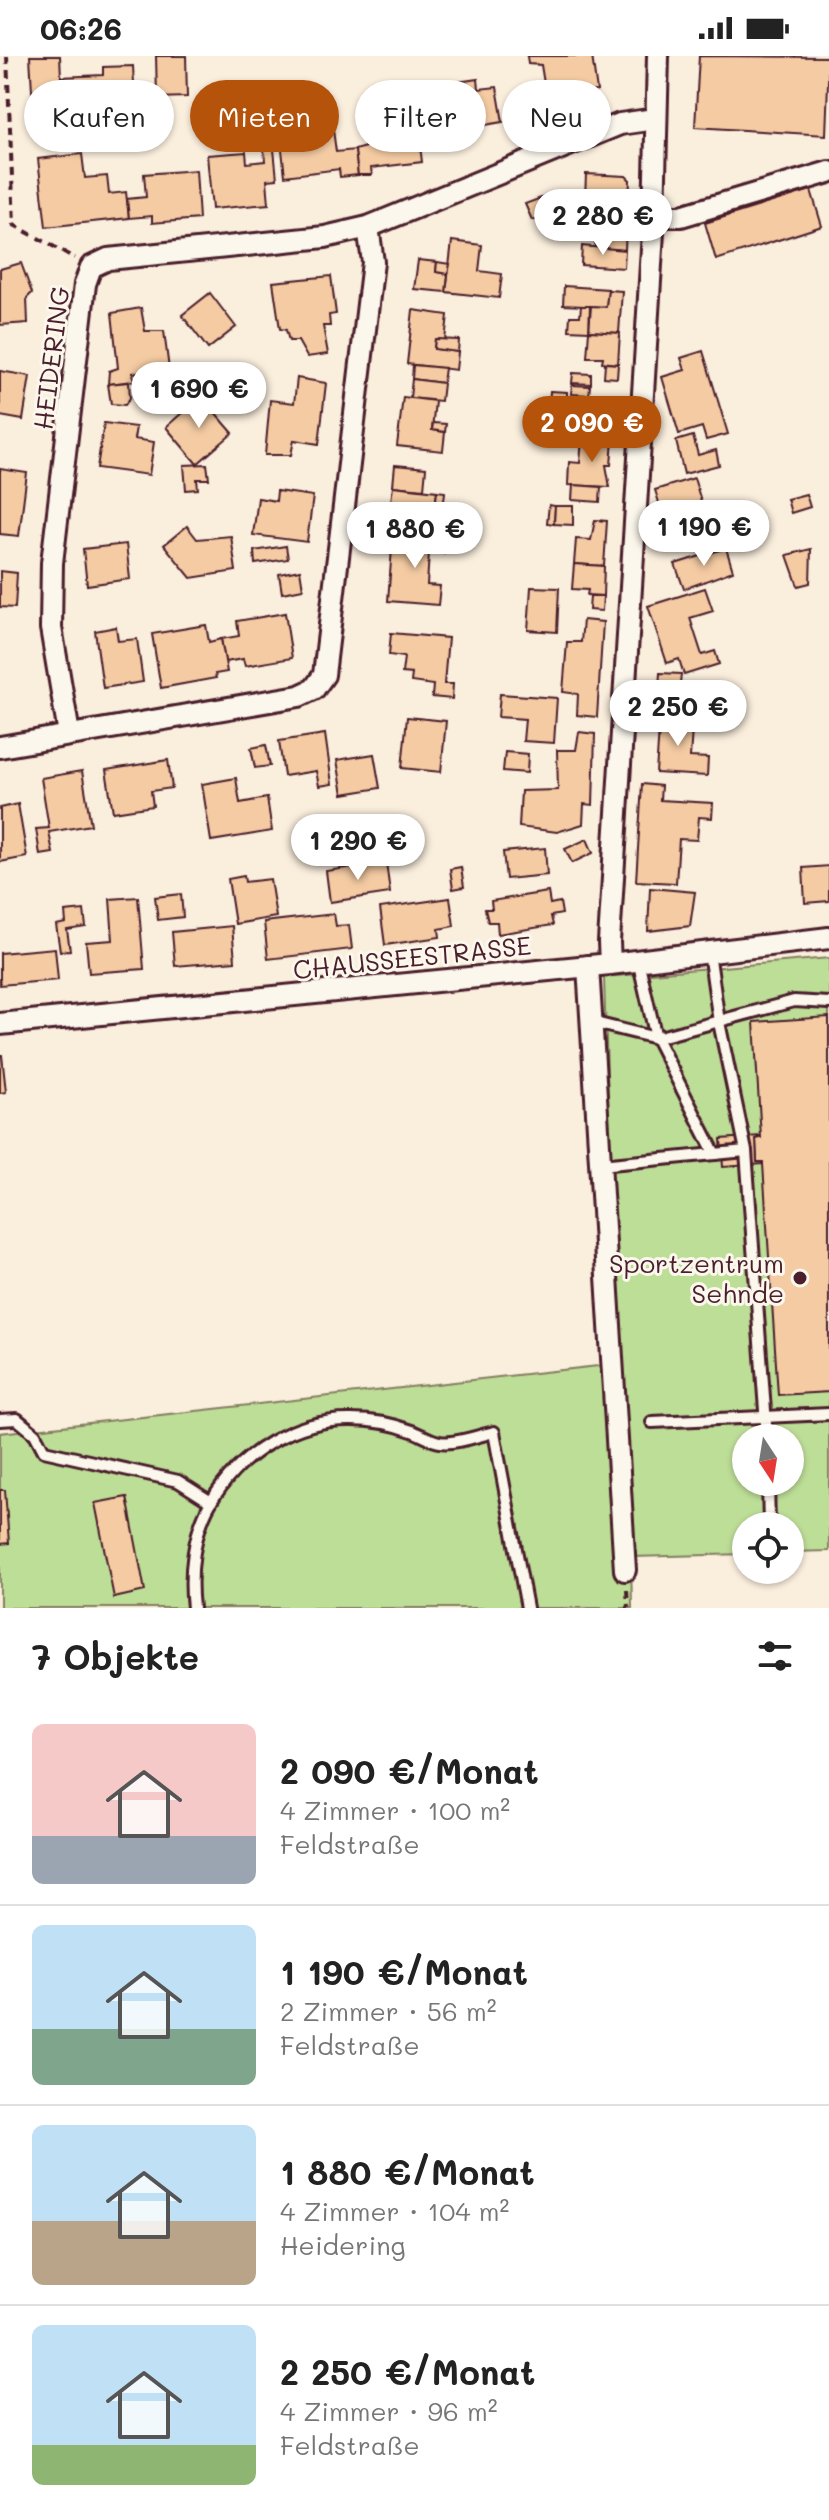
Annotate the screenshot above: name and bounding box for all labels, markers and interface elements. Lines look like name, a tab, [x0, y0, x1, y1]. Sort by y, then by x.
text: 06:26	[40, 8, 122, 48]
chip: Kaufen	[24, 80, 174, 152]
chip: Mieten	[190, 80, 339, 152]
chip: Filter	[355, 80, 486, 152]
chip: Neu	[502, 80, 611, 152]
pin: 2 280 €	[529, 189, 677, 257]
text: 2 280 €	[552, 198, 654, 232]
street label: HEIDERING	[25, 284, 77, 432]
pin: 1 690 €	[125, 362, 273, 430]
text: 1 690 €	[149, 371, 249, 405]
pin: 2 090 €	[518, 396, 666, 464]
text: 2 090 €	[540, 405, 644, 439]
pin: 1 190 €	[630, 500, 778, 568]
pin: 1 880 €	[341, 502, 489, 570]
text: 1 190 €	[656, 509, 752, 543]
text: 1 880 €	[365, 511, 465, 545]
pin: 2 250 €	[604, 680, 752, 748]
text: 2 250 €	[628, 689, 728, 723]
pin: 1 290 €	[284, 814, 432, 882]
text: 1 290 €	[309, 823, 407, 857]
street label: CHAUSSEESTRASSE	[291, 928, 533, 986]
place label: Sportzentrum Sehnde	[609, 1246, 784, 1310]
marker: Sportzentrum Sehnde	[791, 1269, 809, 1287]
north arrow	[732, 1424, 804, 1496]
map controls	[732, 1424, 804, 1584]
button: locate	[732, 1512, 804, 1584]
text: 7 Objekte	[32, 1634, 199, 1679]
icon: filters	[753, 1634, 797, 1678]
text: 2 090 €/Monat	[280, 1748, 539, 1793]
icon: home	[96, 1756, 192, 1852]
text: 4 Zimmer · 100 m²	[280, 1793, 510, 1827]
text: Feldstraße	[280, 1827, 420, 1861]
text: 1 190 €/Monat	[280, 1949, 528, 1994]
icon: home	[96, 1957, 192, 2053]
text: 2 Zimmer · 56 m²	[280, 1994, 497, 2028]
text: Feldstraße	[280, 2028, 420, 2062]
text: 1 880 €/Monat	[280, 2149, 535, 2194]
icon: home	[96, 2157, 192, 2253]
text: 4 Zimmer · 104 m²	[280, 2194, 509, 2228]
text: Heidering	[280, 2228, 406, 2262]
text: 2 250 €/Monat	[280, 2349, 535, 2394]
icon: home	[96, 2357, 192, 2453]
text: 4 Zimmer · 96 m²	[280, 2394, 498, 2428]
text: Feldstraße	[280, 2428, 420, 2462]

